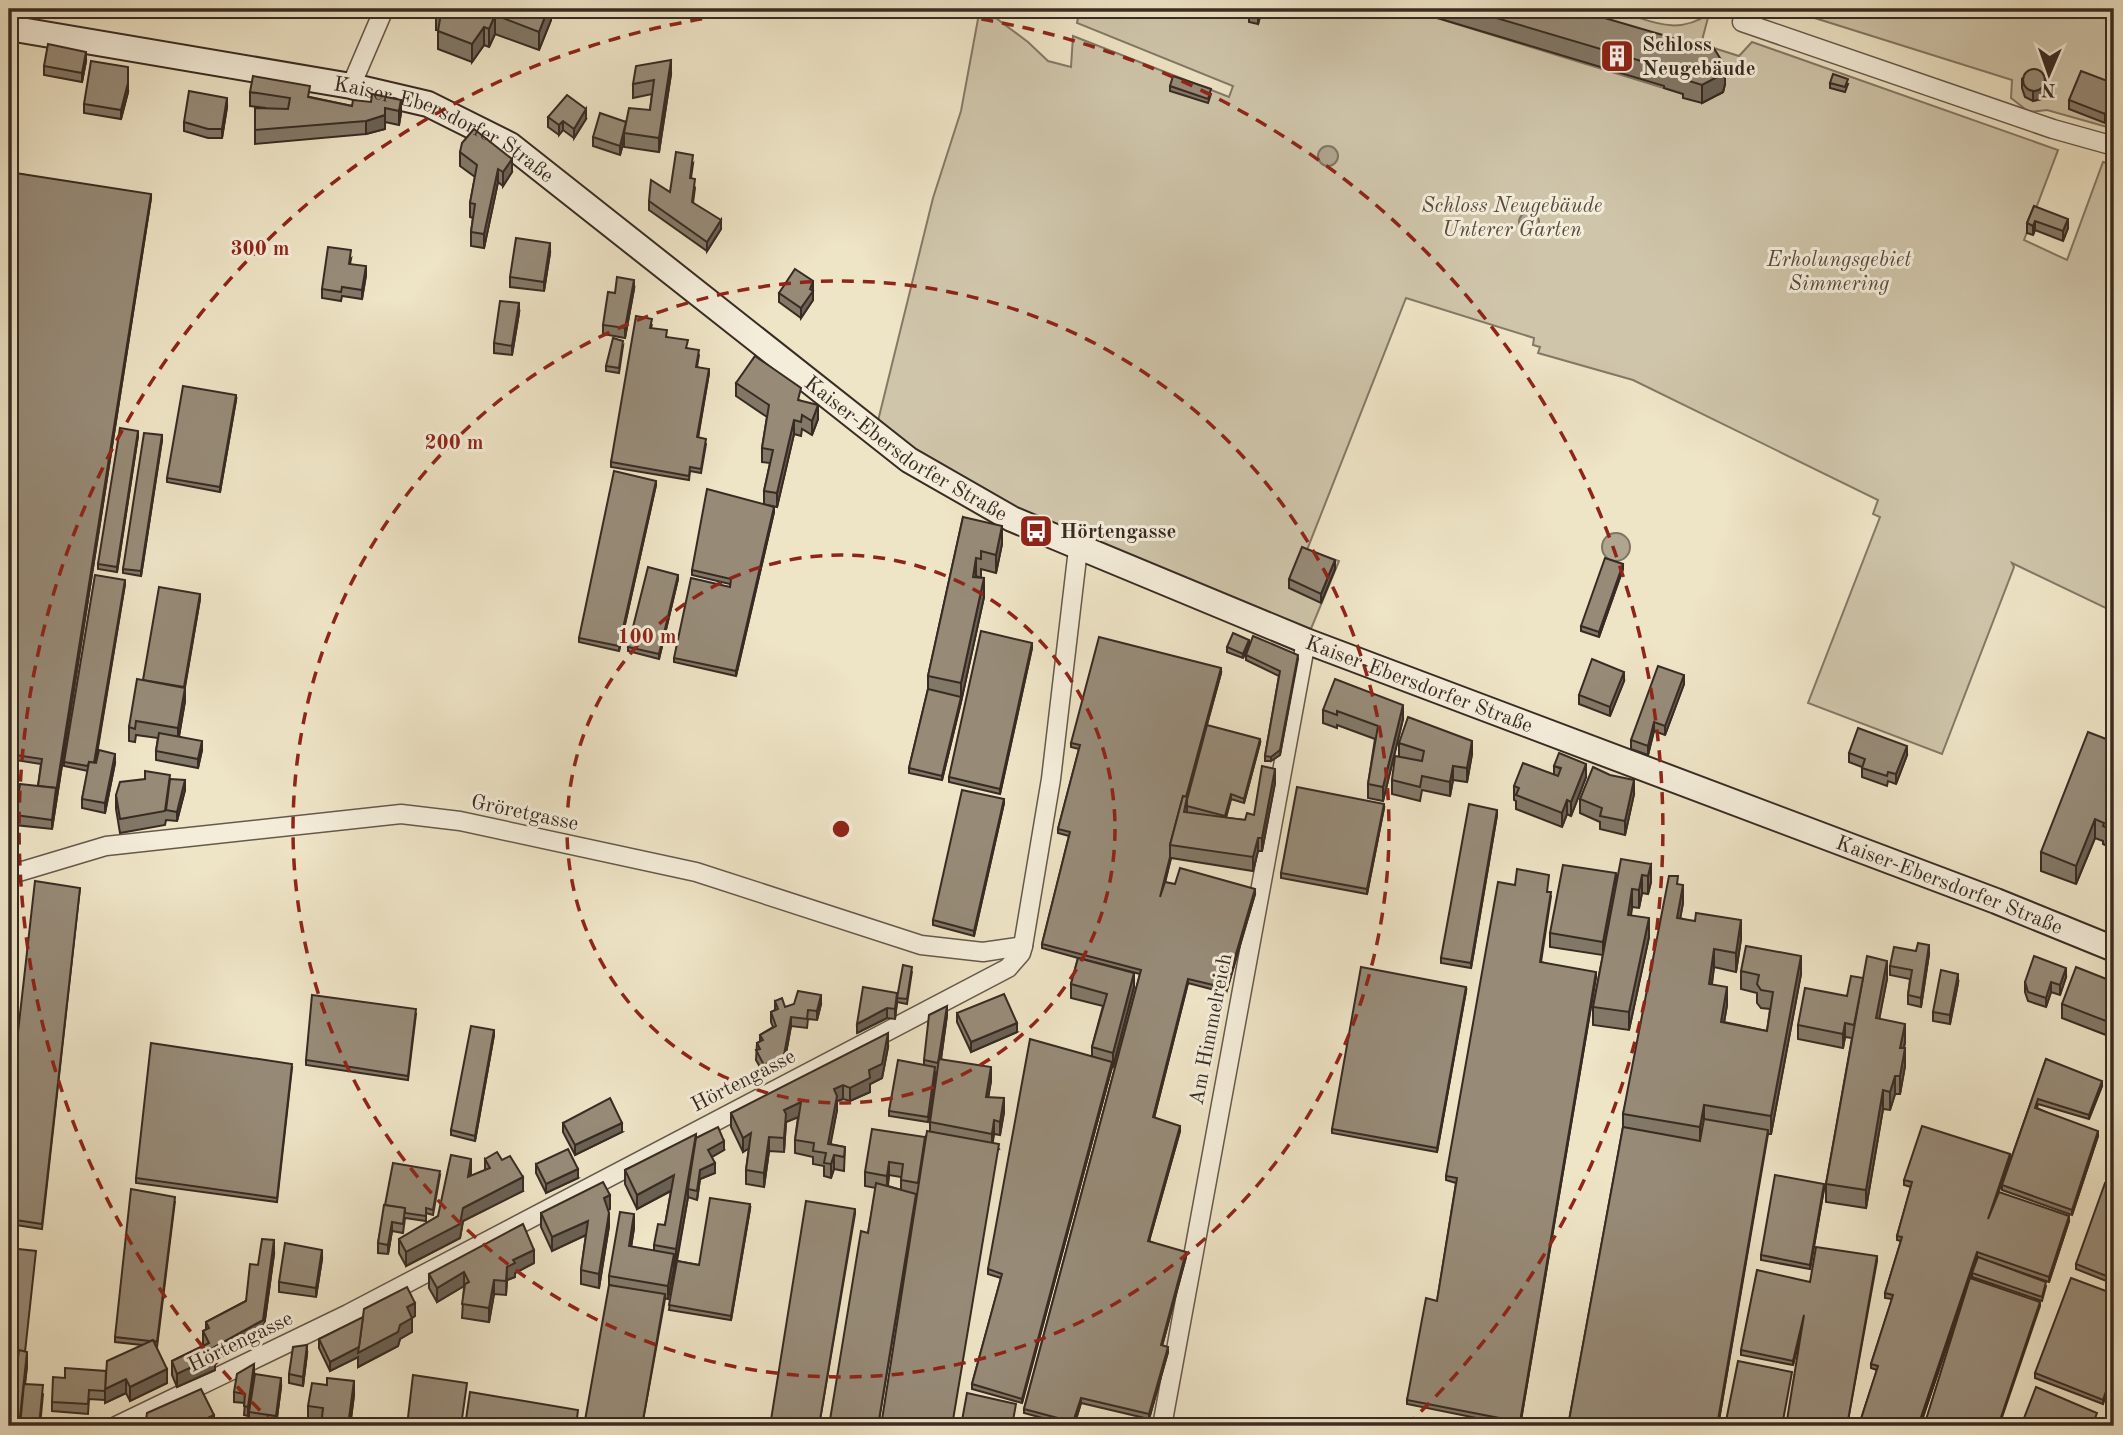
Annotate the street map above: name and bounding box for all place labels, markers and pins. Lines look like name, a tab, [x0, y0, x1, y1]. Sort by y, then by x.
place label: Schloss Neugebäude	[1642, 35, 1756, 80]
building icon: Schloss Neugebäude	[1598, 37, 1636, 75]
bus stop icon: Hörtengasse	[1017, 512, 1055, 550]
place label: Hörtengasse	[1060, 522, 1177, 543]
centre of rings	[829, 817, 853, 841]

